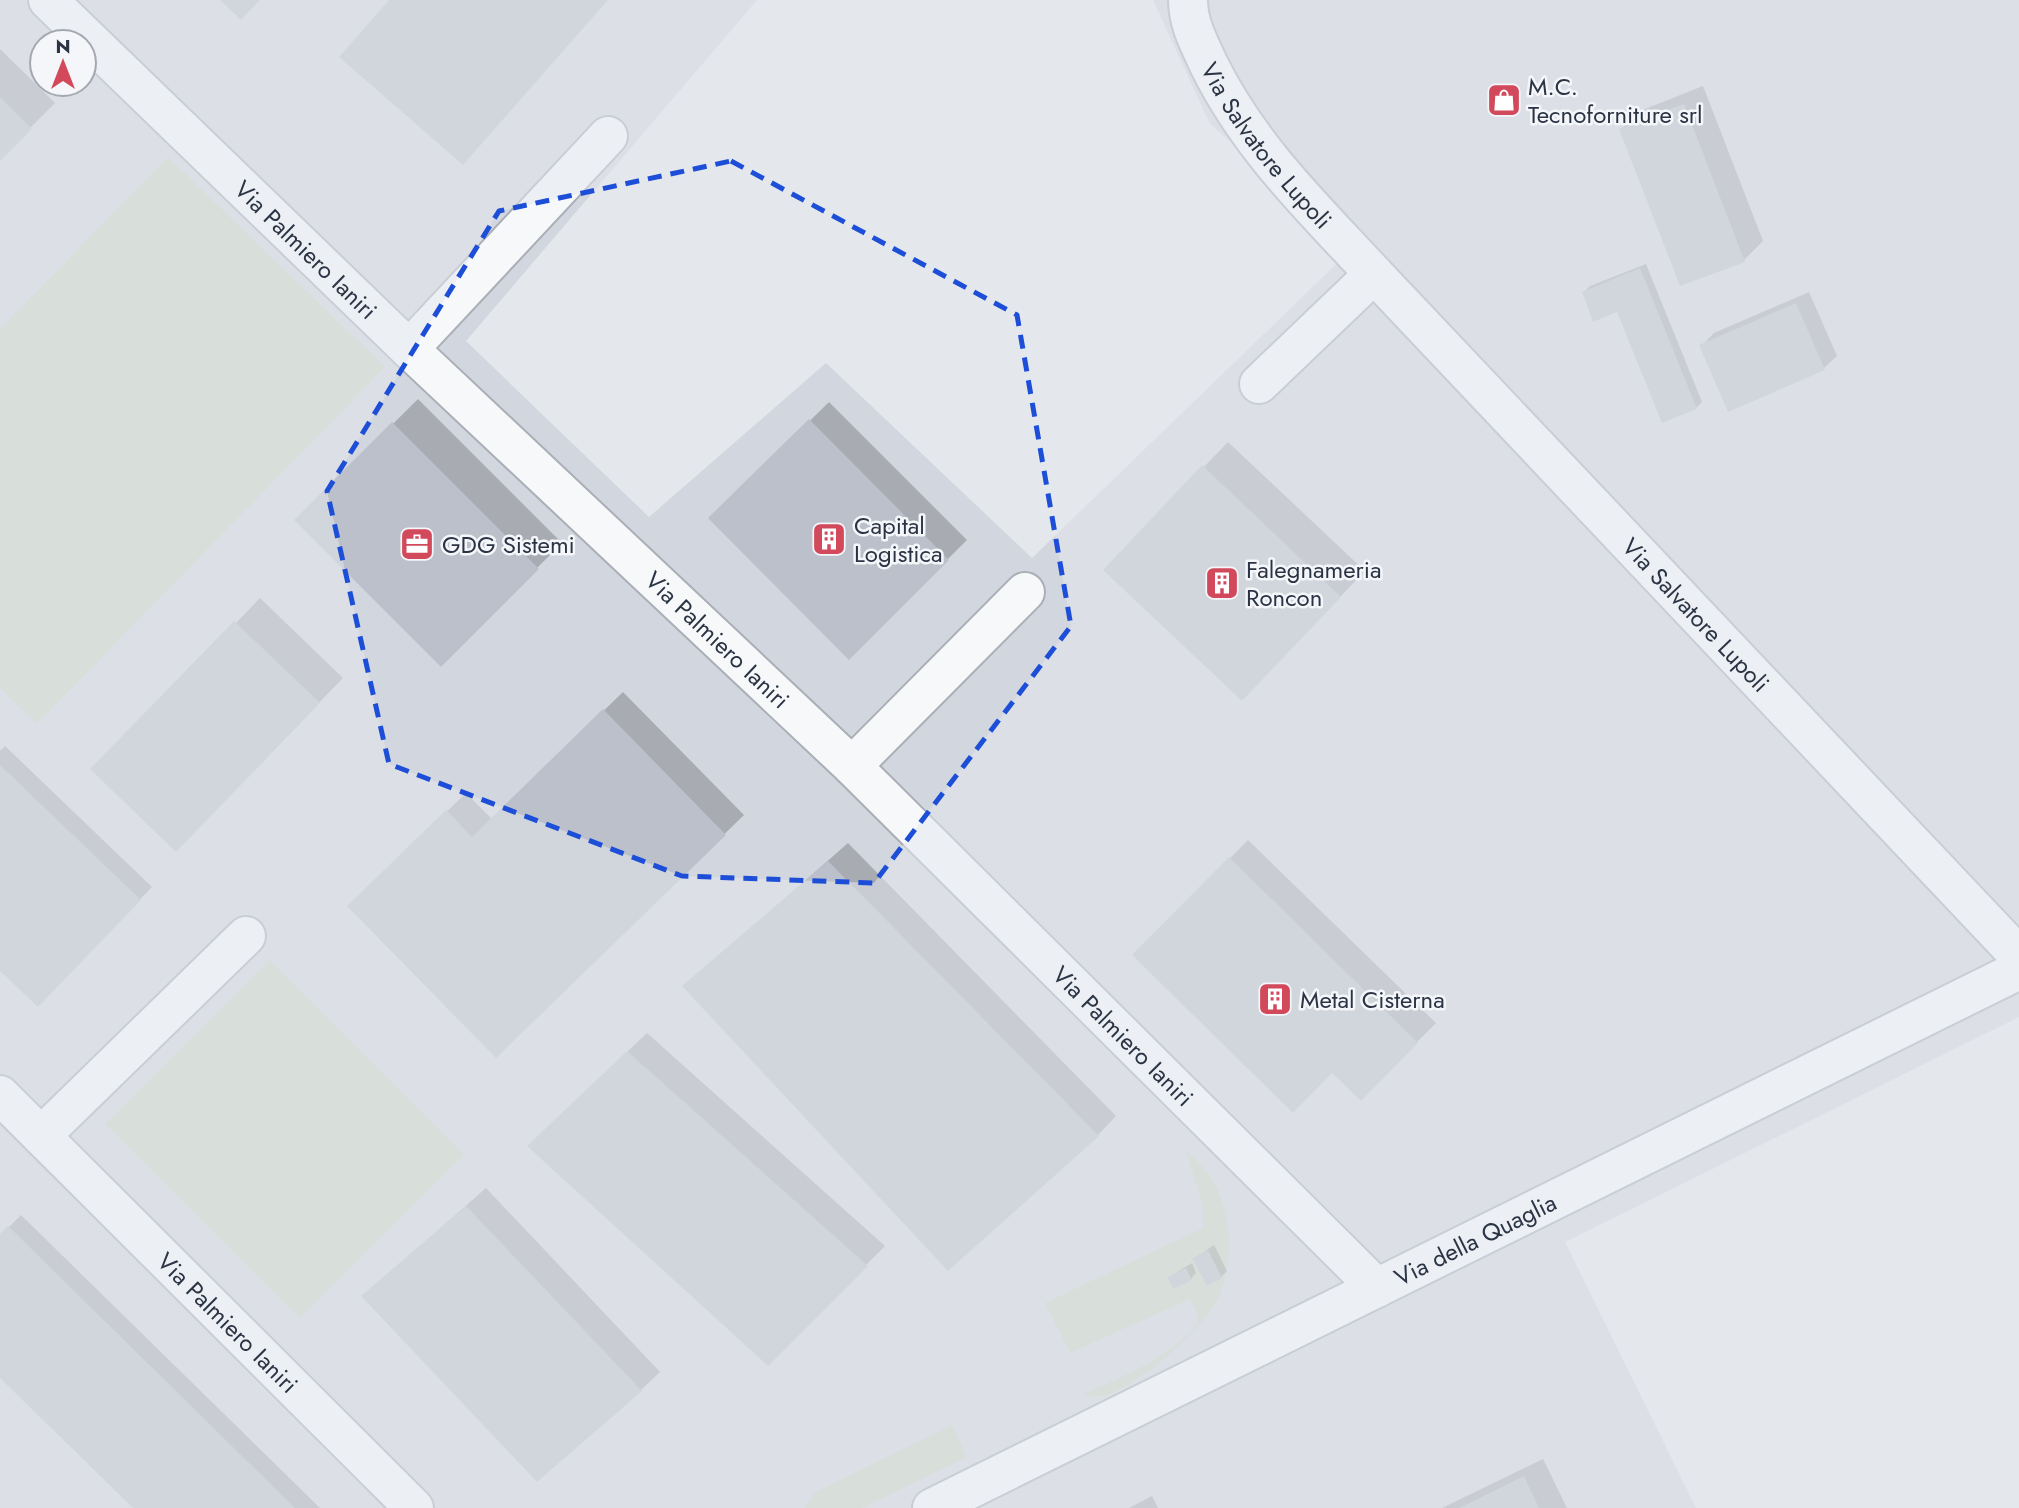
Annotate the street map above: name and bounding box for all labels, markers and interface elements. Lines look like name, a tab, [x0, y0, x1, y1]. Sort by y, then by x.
north arrow	[28, 28, 98, 98]
text: N	[55, 33, 71, 60]
street label: Via Salvatore Lupoli	[1193, 56, 1340, 237]
place label: M.C. Tecnoforniture srl	[1528, 69, 1703, 132]
shop icon: M.C. Tecnoforniture srl	[1485, 81, 1523, 119]
street label: Via Palmiero Ianiri	[227, 172, 385, 327]
place label: Capital Logistica	[854, 508, 943, 571]
building icon: Capital Logistica	[810, 520, 848, 558]
office icon: GDG Sistemi	[398, 525, 436, 563]
place label: GDG Sistemi	[442, 527, 575, 562]
street label: Via Salvatore Lupoli	[1614, 530, 1778, 700]
place label: Falegnameria Roncon	[1246, 552, 1382, 615]
street label: Via Palmiero Ianiri	[638, 563, 798, 716]
building icon: Falegnameria Roncon	[1203, 564, 1241, 602]
street label: Via Palmiero Ianiri	[1045, 957, 1202, 1114]
building icon: Metal Cisterna	[1256, 980, 1294, 1018]
place label: Metal Cisterna	[1300, 982, 1445, 1017]
street label: Via della Quaglia	[1388, 1184, 1562, 1294]
street label: Via Palmiero Ianiri	[150, 1244, 306, 1401]

